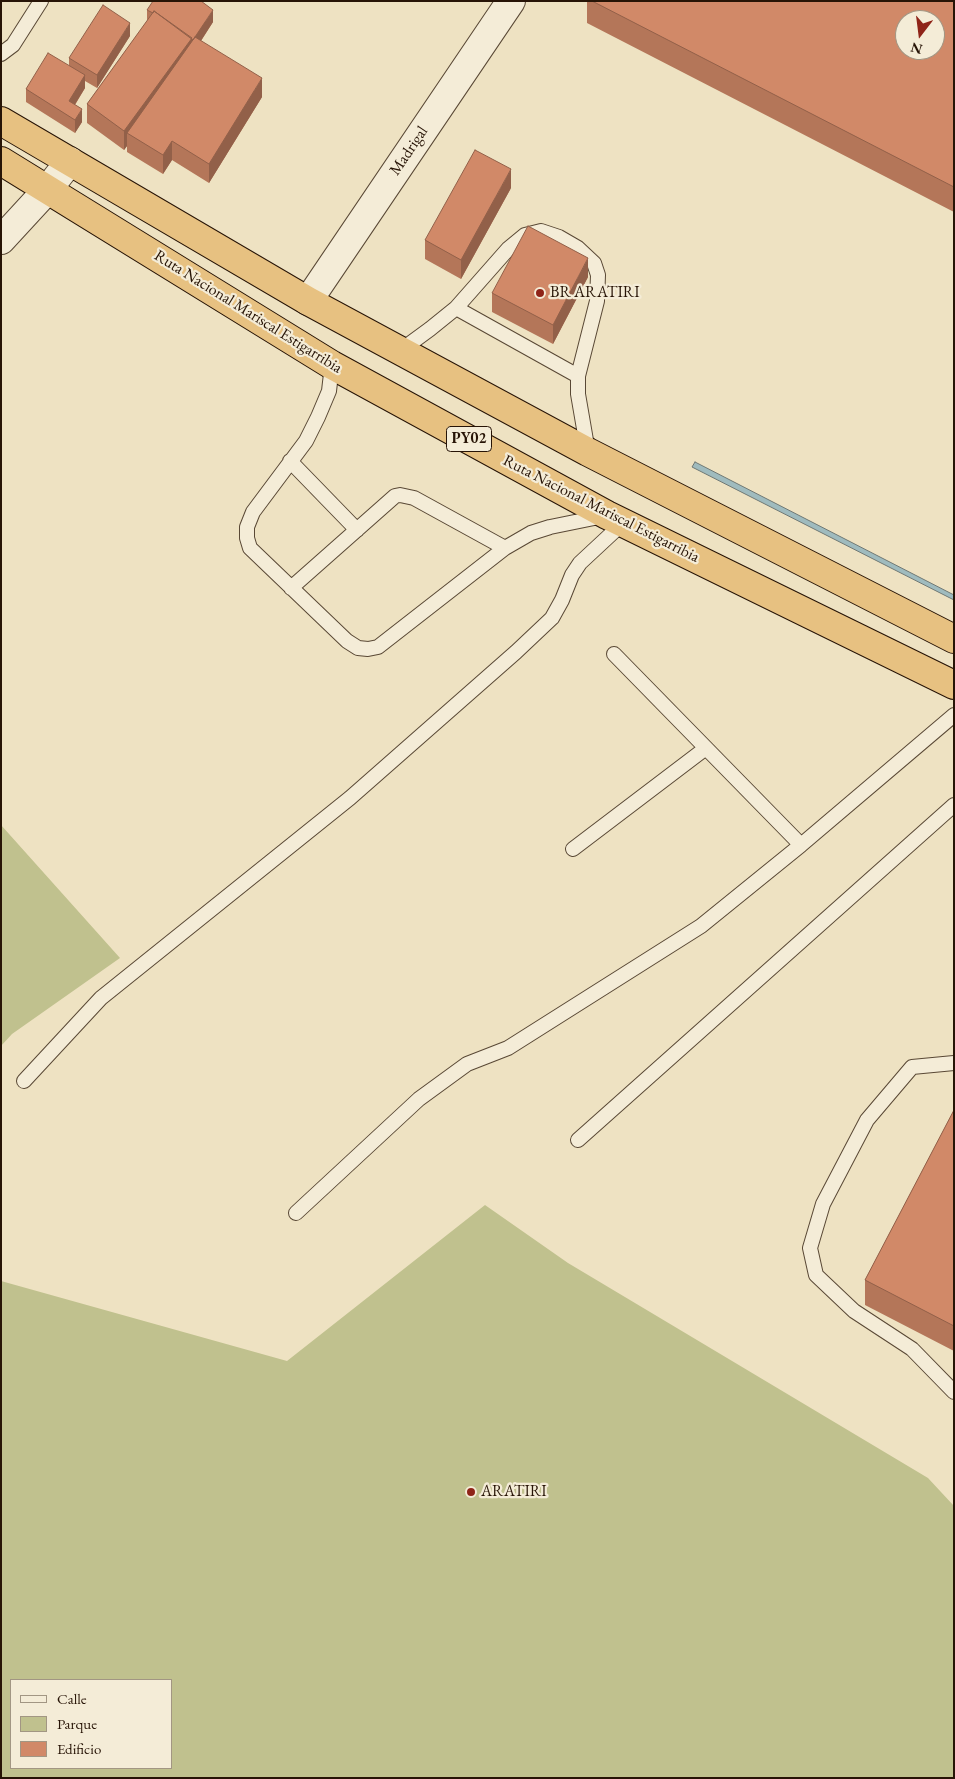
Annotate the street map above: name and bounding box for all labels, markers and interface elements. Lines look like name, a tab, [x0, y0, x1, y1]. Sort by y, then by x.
north arrow	[895, 10, 945, 60]
text: N	[909, 38, 924, 59]
street label: Madrigal	[386, 123, 432, 179]
street label: Ruta Nacional Mariscal Estigarribia	[150, 246, 346, 378]
place label: BR ARATIRI	[550, 283, 640, 303]
marker: BR ARATIRI	[534, 287, 546, 299]
road number: PY02	[446, 426, 492, 452]
street label: Ruta Nacional Mariscal Estigarribia	[500, 451, 702, 567]
place label: ARATIRI	[481, 1482, 547, 1502]
marker: ARATIRI	[465, 1486, 477, 1498]
legend	[10, 1679, 172, 1769]
text: Calle	[57, 1689, 87, 1708]
text: Parque	[57, 1714, 97, 1733]
text: Edificio	[57, 1739, 101, 1758]

